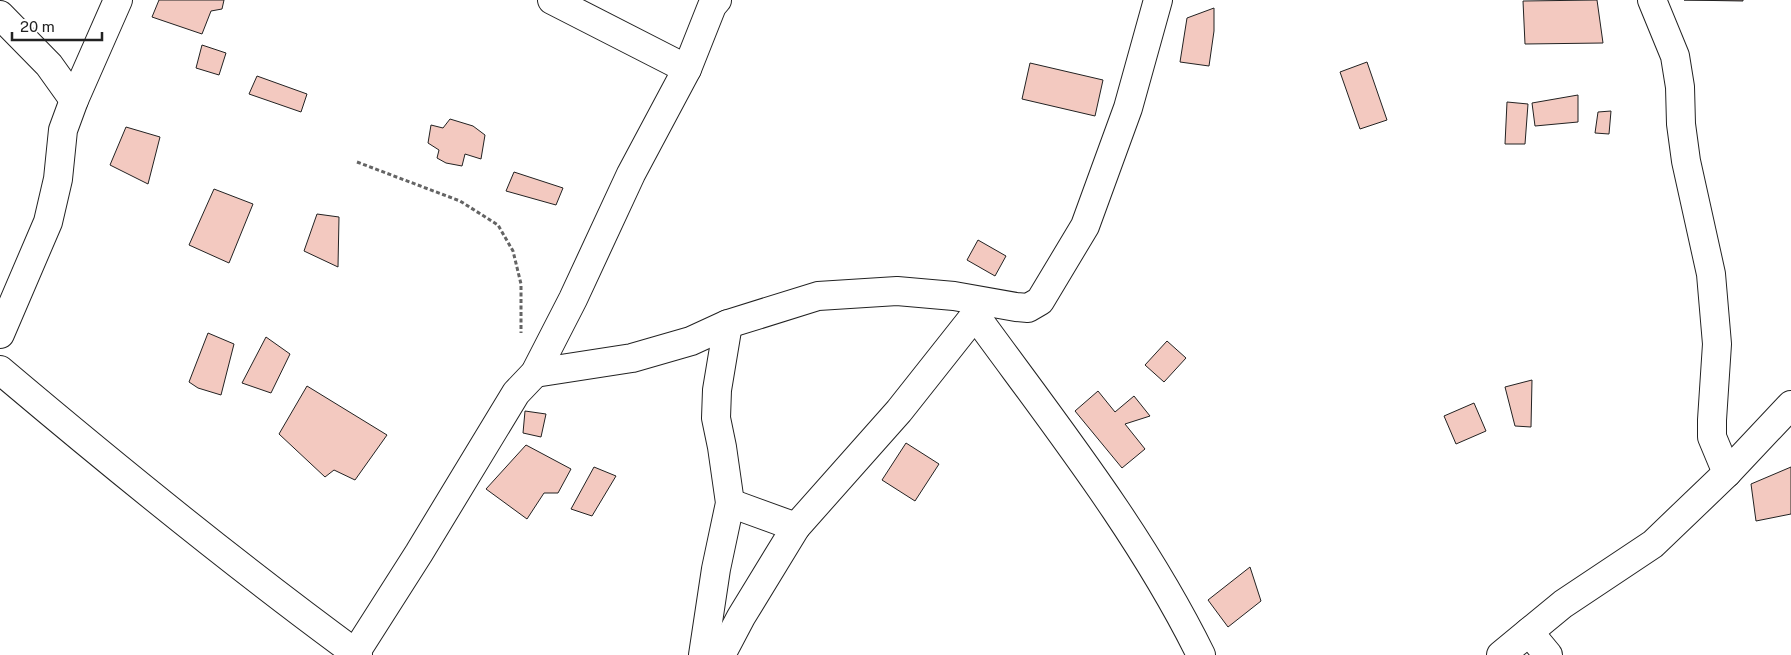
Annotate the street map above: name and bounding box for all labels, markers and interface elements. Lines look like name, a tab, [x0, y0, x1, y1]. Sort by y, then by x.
scale bar	[12, 10, 102, 42]
text: 20 m	[20, 18, 55, 35]

